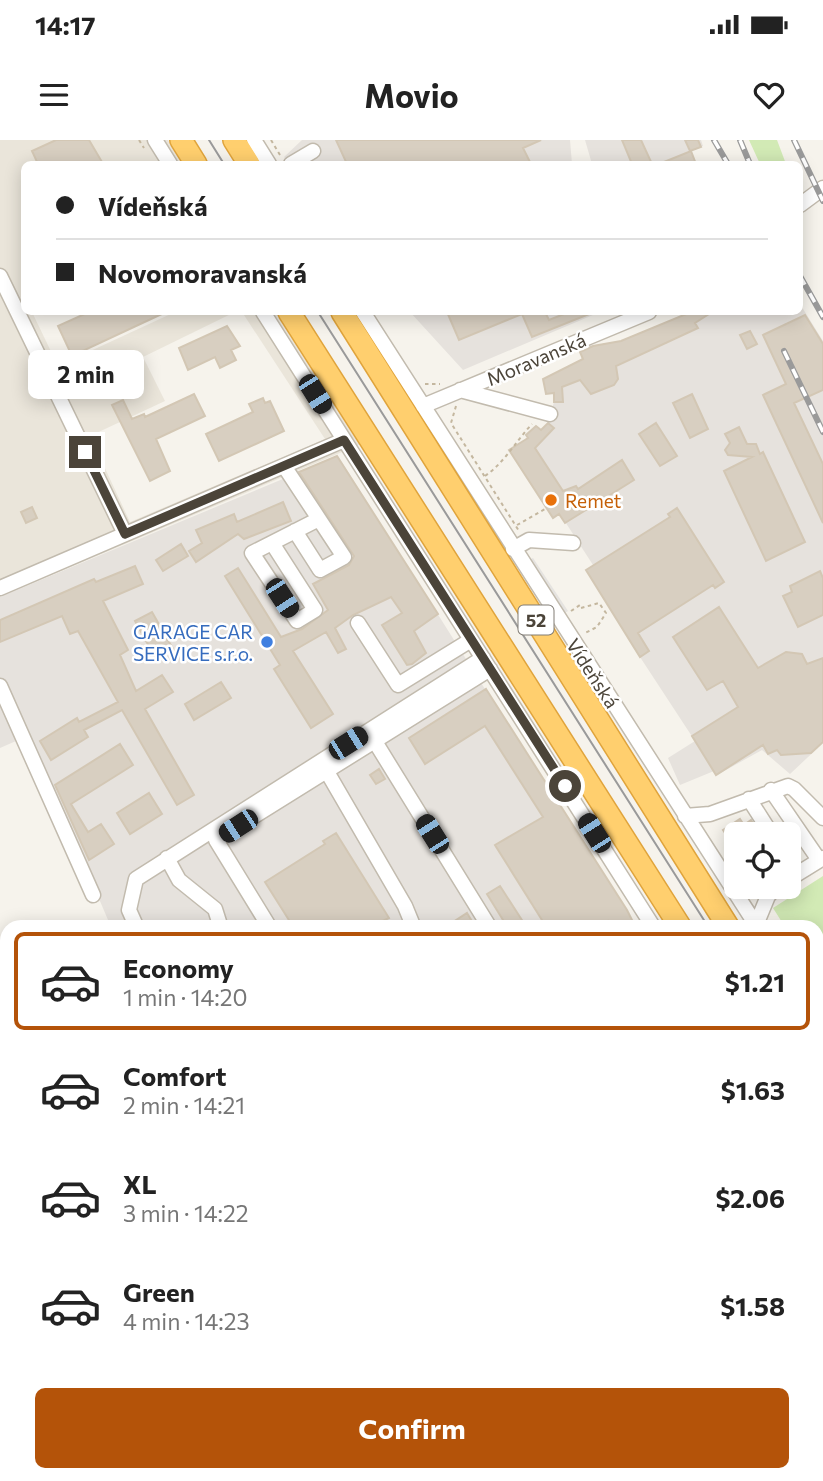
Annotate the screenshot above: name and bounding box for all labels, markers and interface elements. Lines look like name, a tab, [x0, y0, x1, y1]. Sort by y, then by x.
text: 14:17	[35, 9, 96, 40]
text: Movio	[364, 75, 459, 115]
icon: menu	[35, 76, 73, 114]
icon: heart	[750, 76, 788, 114]
text: Vídeňská	[98, 190, 208, 221]
text: Novomoravanská	[98, 257, 307, 288]
street label: Moravanská	[483, 328, 589, 390]
callout: 2 min	[27, 350, 143, 400]
text: 2 min	[57, 360, 115, 388]
car	[295, 371, 336, 417]
route end	[69, 436, 101, 468]
place label: Remet	[565, 489, 622, 512]
marker: Remet	[543, 492, 559, 508]
car	[262, 575, 303, 621]
road number: 52	[518, 606, 554, 634]
place label: GARAGE CAR SERVICE s.r.o.	[133, 620, 253, 665]
marker: GARAGE CAR SERVICE s.r.o.	[259, 634, 275, 650]
street label: Vídeňská	[562, 634, 624, 712]
car	[325, 723, 372, 763]
route start	[549, 770, 581, 802]
car	[215, 806, 262, 846]
car	[574, 810, 615, 856]
car	[412, 811, 453, 857]
map controls	[724, 822, 801, 899]
button: locate	[724, 822, 801, 899]
icon: car	[39, 950, 102, 1013]
text: Economy	[123, 952, 234, 983]
text: $1.21	[725, 966, 785, 997]
text: 1 min · 14:20	[123, 983, 247, 1011]
icon: car	[39, 1058, 102, 1121]
text: Comfort	[123, 1060, 226, 1091]
text: $1.63	[721, 1074, 785, 1105]
text: 2 min · 14:21	[123, 1091, 245, 1119]
icon: car	[39, 1166, 102, 1229]
text: XL	[123, 1168, 157, 1199]
text: $2.06	[715, 1182, 785, 1213]
text: 3 min · 14:22	[123, 1199, 249, 1227]
icon: car	[39, 1274, 102, 1337]
text: Green	[123, 1276, 195, 1307]
text: $1.58	[720, 1290, 785, 1321]
text: 4 min · 14:23	[123, 1307, 250, 1335]
button: Confirm	[35, 1388, 789, 1468]

